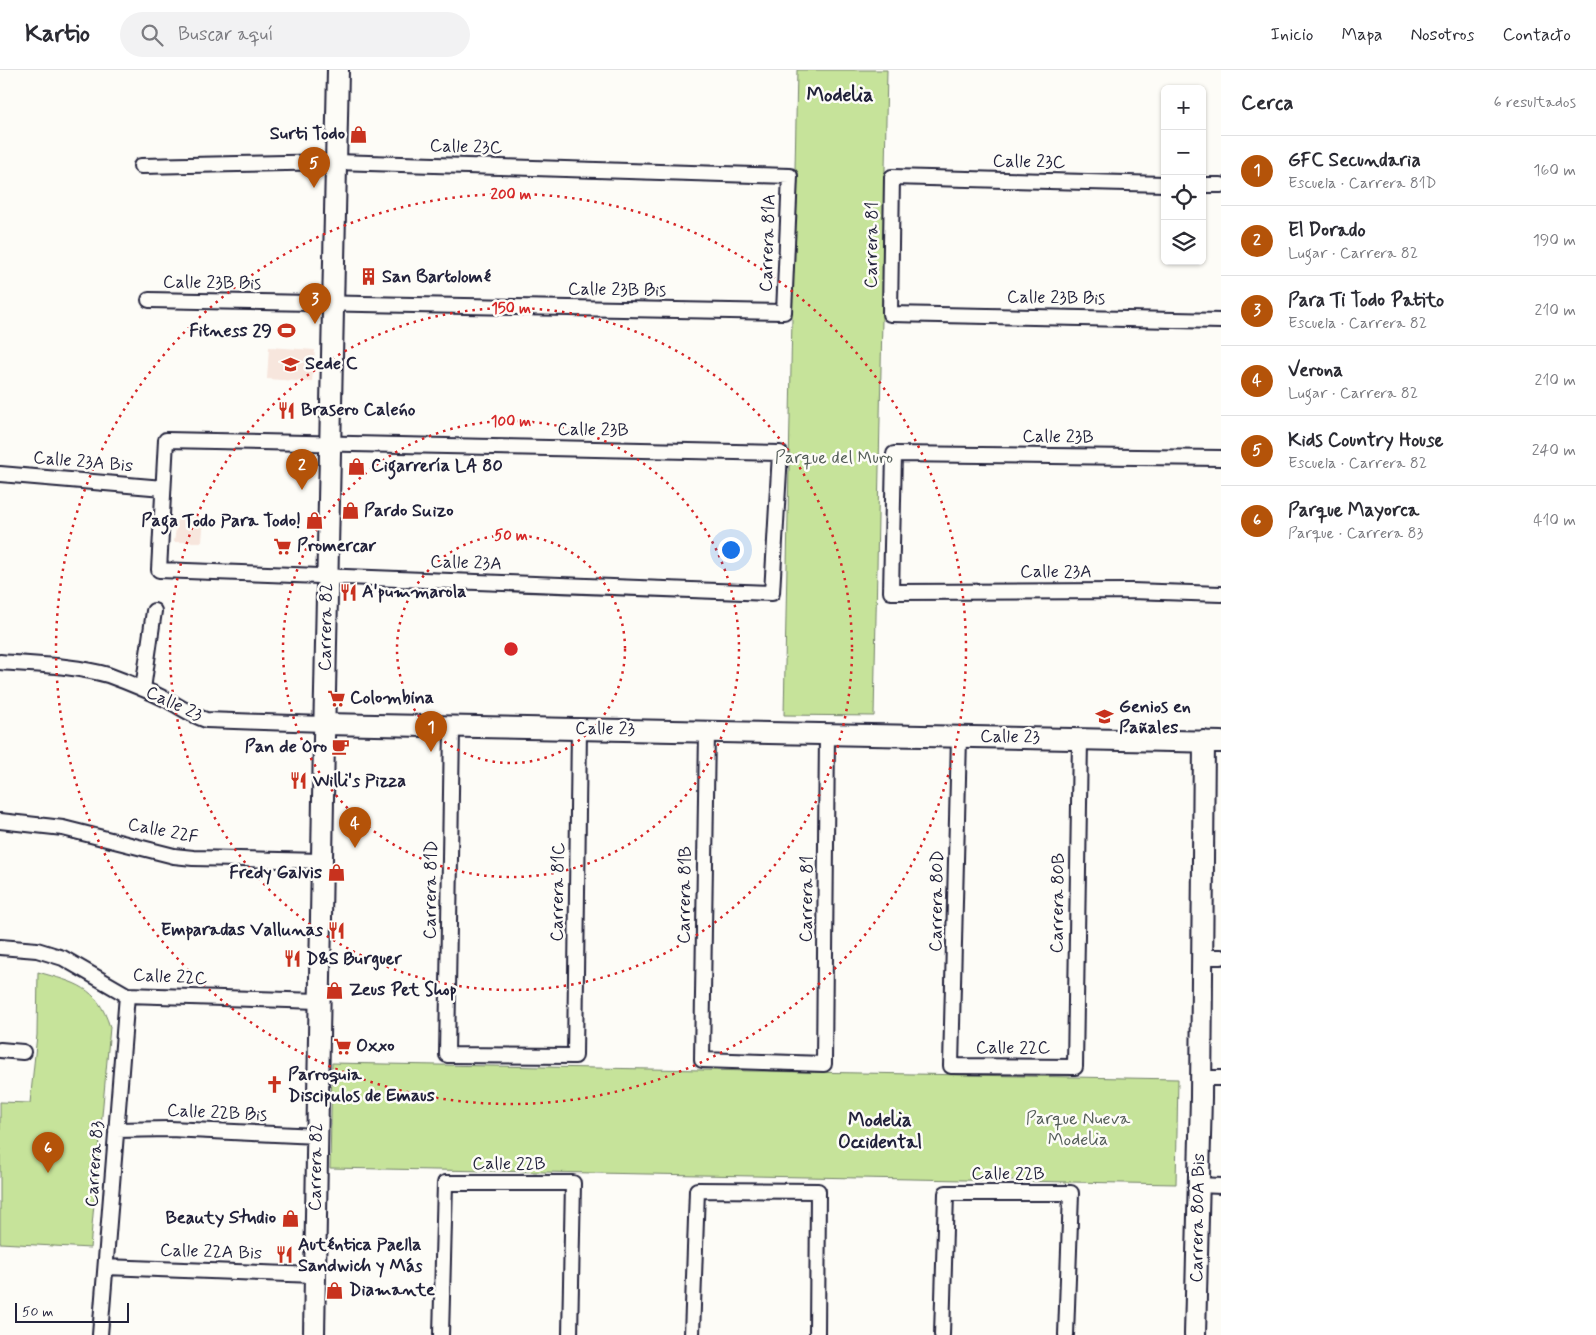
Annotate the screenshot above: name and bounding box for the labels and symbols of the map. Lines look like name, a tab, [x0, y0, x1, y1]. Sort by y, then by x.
district label: Modelia	[806, 82, 874, 109]
place label: Surti Todo	[270, 122, 345, 146]
shop icon: Surti Todo	[349, 124, 369, 144]
street label: Calle 23C	[429, 134, 503, 160]
pin: 5	[298, 147, 330, 188]
street label: Calle 23C	[992, 149, 1066, 175]
text: 200 m	[491, 185, 532, 205]
street label: Carrera 81A	[754, 193, 782, 293]
street label: Carrera 81	[859, 201, 885, 289]
place label: San Bartolomé	[382, 265, 491, 289]
building icon: San Bartolomé	[358, 267, 378, 287]
street label: Calle 23B Bis	[163, 270, 261, 296]
street label: Calle 23B Bis	[568, 277, 666, 303]
pin: 3	[299, 283, 331, 324]
street label: Calle 23B Bis	[1007, 285, 1105, 311]
text: 150 m	[491, 299, 531, 319]
place label: Fitness 29	[189, 319, 272, 343]
sports icon: Fitness 29	[276, 321, 296, 341]
place label: Sede C	[305, 352, 358, 376]
school or university icon: Sede C	[281, 354, 301, 374]
place label: Brasero Caleńo	[301, 398, 416, 422]
restaurant icon: Brasero Caleńo	[277, 400, 297, 420]
text: 100 m	[491, 412, 531, 432]
street label: Calle 23B	[557, 417, 629, 443]
street label: Calle 23B	[1022, 424, 1094, 450]
street label: Calle 23A Bis	[32, 446, 134, 478]
park label: Parque del Muro	[775, 446, 893, 470]
pin: 2	[286, 449, 318, 490]
place label: Cigarrería LA 80	[371, 454, 503, 480]
shop icon: Cigarrería LA 80	[347, 456, 367, 476]
place label: Pardo Suizo	[364, 499, 454, 523]
shop icon: Pardo Suizo	[340, 501, 360, 521]
place label: Paga Todo Para Todo!	[141, 509, 301, 535]
shop icon: Paga Todo Para Todo!	[305, 511, 325, 531]
text: 50 m	[494, 526, 528, 546]
place label: Promercar	[297, 534, 377, 558]
supermarket icon: Promercar	[273, 536, 293, 556]
your location	[718, 537, 744, 563]
street label: Calle 23A	[430, 550, 502, 576]
street label: Calle 23A	[1020, 560, 1092, 584]
place label: A'pummarola	[362, 580, 466, 604]
restaurant icon: A'pummarola	[338, 582, 358, 602]
street label: Carrera 82	[313, 583, 339, 671]
centre of rings	[502, 640, 520, 658]
street label: Calle 23	[142, 680, 207, 728]
place label: Colombina	[350, 686, 434, 710]
supermarket icon: Colombina	[326, 688, 346, 708]
place label: Genios en Pañales	[1119, 695, 1191, 740]
school or university icon: Genios en Pañales	[1095, 707, 1115, 727]
pin: 1	[415, 711, 447, 752]
street label: Calle 23	[575, 716, 636, 742]
street label: Calle 23	[980, 724, 1041, 750]
place label: Pan de Oro	[245, 735, 328, 759]
cafe icon: Pan de Oro	[331, 737, 351, 757]
place label: Willi's Pizza	[312, 769, 406, 793]
restaurant icon: Willi's Pizza	[289, 771, 309, 791]
pin: 4	[339, 807, 371, 848]
street label: Calle 22F	[126, 812, 200, 850]
street label: Carrera 81D	[418, 840, 444, 940]
street label: Carrera 81C	[545, 842, 571, 942]
street label: Carrera 81B	[672, 846, 698, 944]
street label: Carrera 80D	[924, 850, 950, 952]
street label: Carrera 80B	[1045, 853, 1071, 953]
street label: Carrera 81	[794, 855, 820, 943]
place label: Fredy Galvis	[229, 861, 322, 885]
shop icon: Fredy Galvis	[326, 863, 346, 883]
place label: Emparadas Vallunas	[161, 918, 323, 942]
restaurant icon: Emparadas Vallunas	[327, 920, 347, 940]
place label: D&S Burguer	[306, 947, 402, 971]
restaurant icon: D&S Burguer	[282, 949, 302, 969]
street label: Calle 22C	[132, 963, 208, 991]
place label: Zeus Pet Shop	[349, 978, 457, 1002]
shop icon: Zeus Pet Shop	[325, 980, 345, 1000]
place label: Oxxo	[356, 1034, 394, 1058]
supermarket icon: Oxxo	[332, 1036, 352, 1056]
street label: Calle 22C	[976, 1036, 1051, 1060]
place label: Parroquia Discipulos de Emaus	[288, 1063, 435, 1108]
church icon: Parroquia Discipulos de Emaus	[264, 1075, 284, 1095]
street label: Calle 22B Bis	[166, 1098, 268, 1128]
park label: Parque Nueva Modelia	[1026, 1107, 1130, 1152]
district label: Modelia Occidental	[838, 1108, 922, 1155]
street label: Carrera 83	[80, 1120, 110, 1208]
street label: Carrera 82	[303, 1123, 329, 1211]
pin: 6	[32, 1132, 64, 1173]
street label: Calle 22B	[472, 1152, 546, 1176]
street label: Carrera 80A Bis	[1185, 1153, 1211, 1283]
street label: Calle 22B	[971, 1162, 1045, 1186]
place label: Beauty Studio	[165, 1206, 276, 1230]
shop icon: Beauty Studio	[280, 1208, 300, 1228]
place label: Auténtica Paella Sandwich y Más	[298, 1233, 423, 1278]
street label: Calle 22A Bis	[160, 1238, 262, 1266]
restaurant icon: Auténtica Paella Sandwich y Más	[274, 1245, 294, 1265]
place label: Diamante	[349, 1278, 435, 1302]
shop icon: Diamante	[325, 1280, 345, 1300]
scale bar	[15, 1300, 129, 1323]

